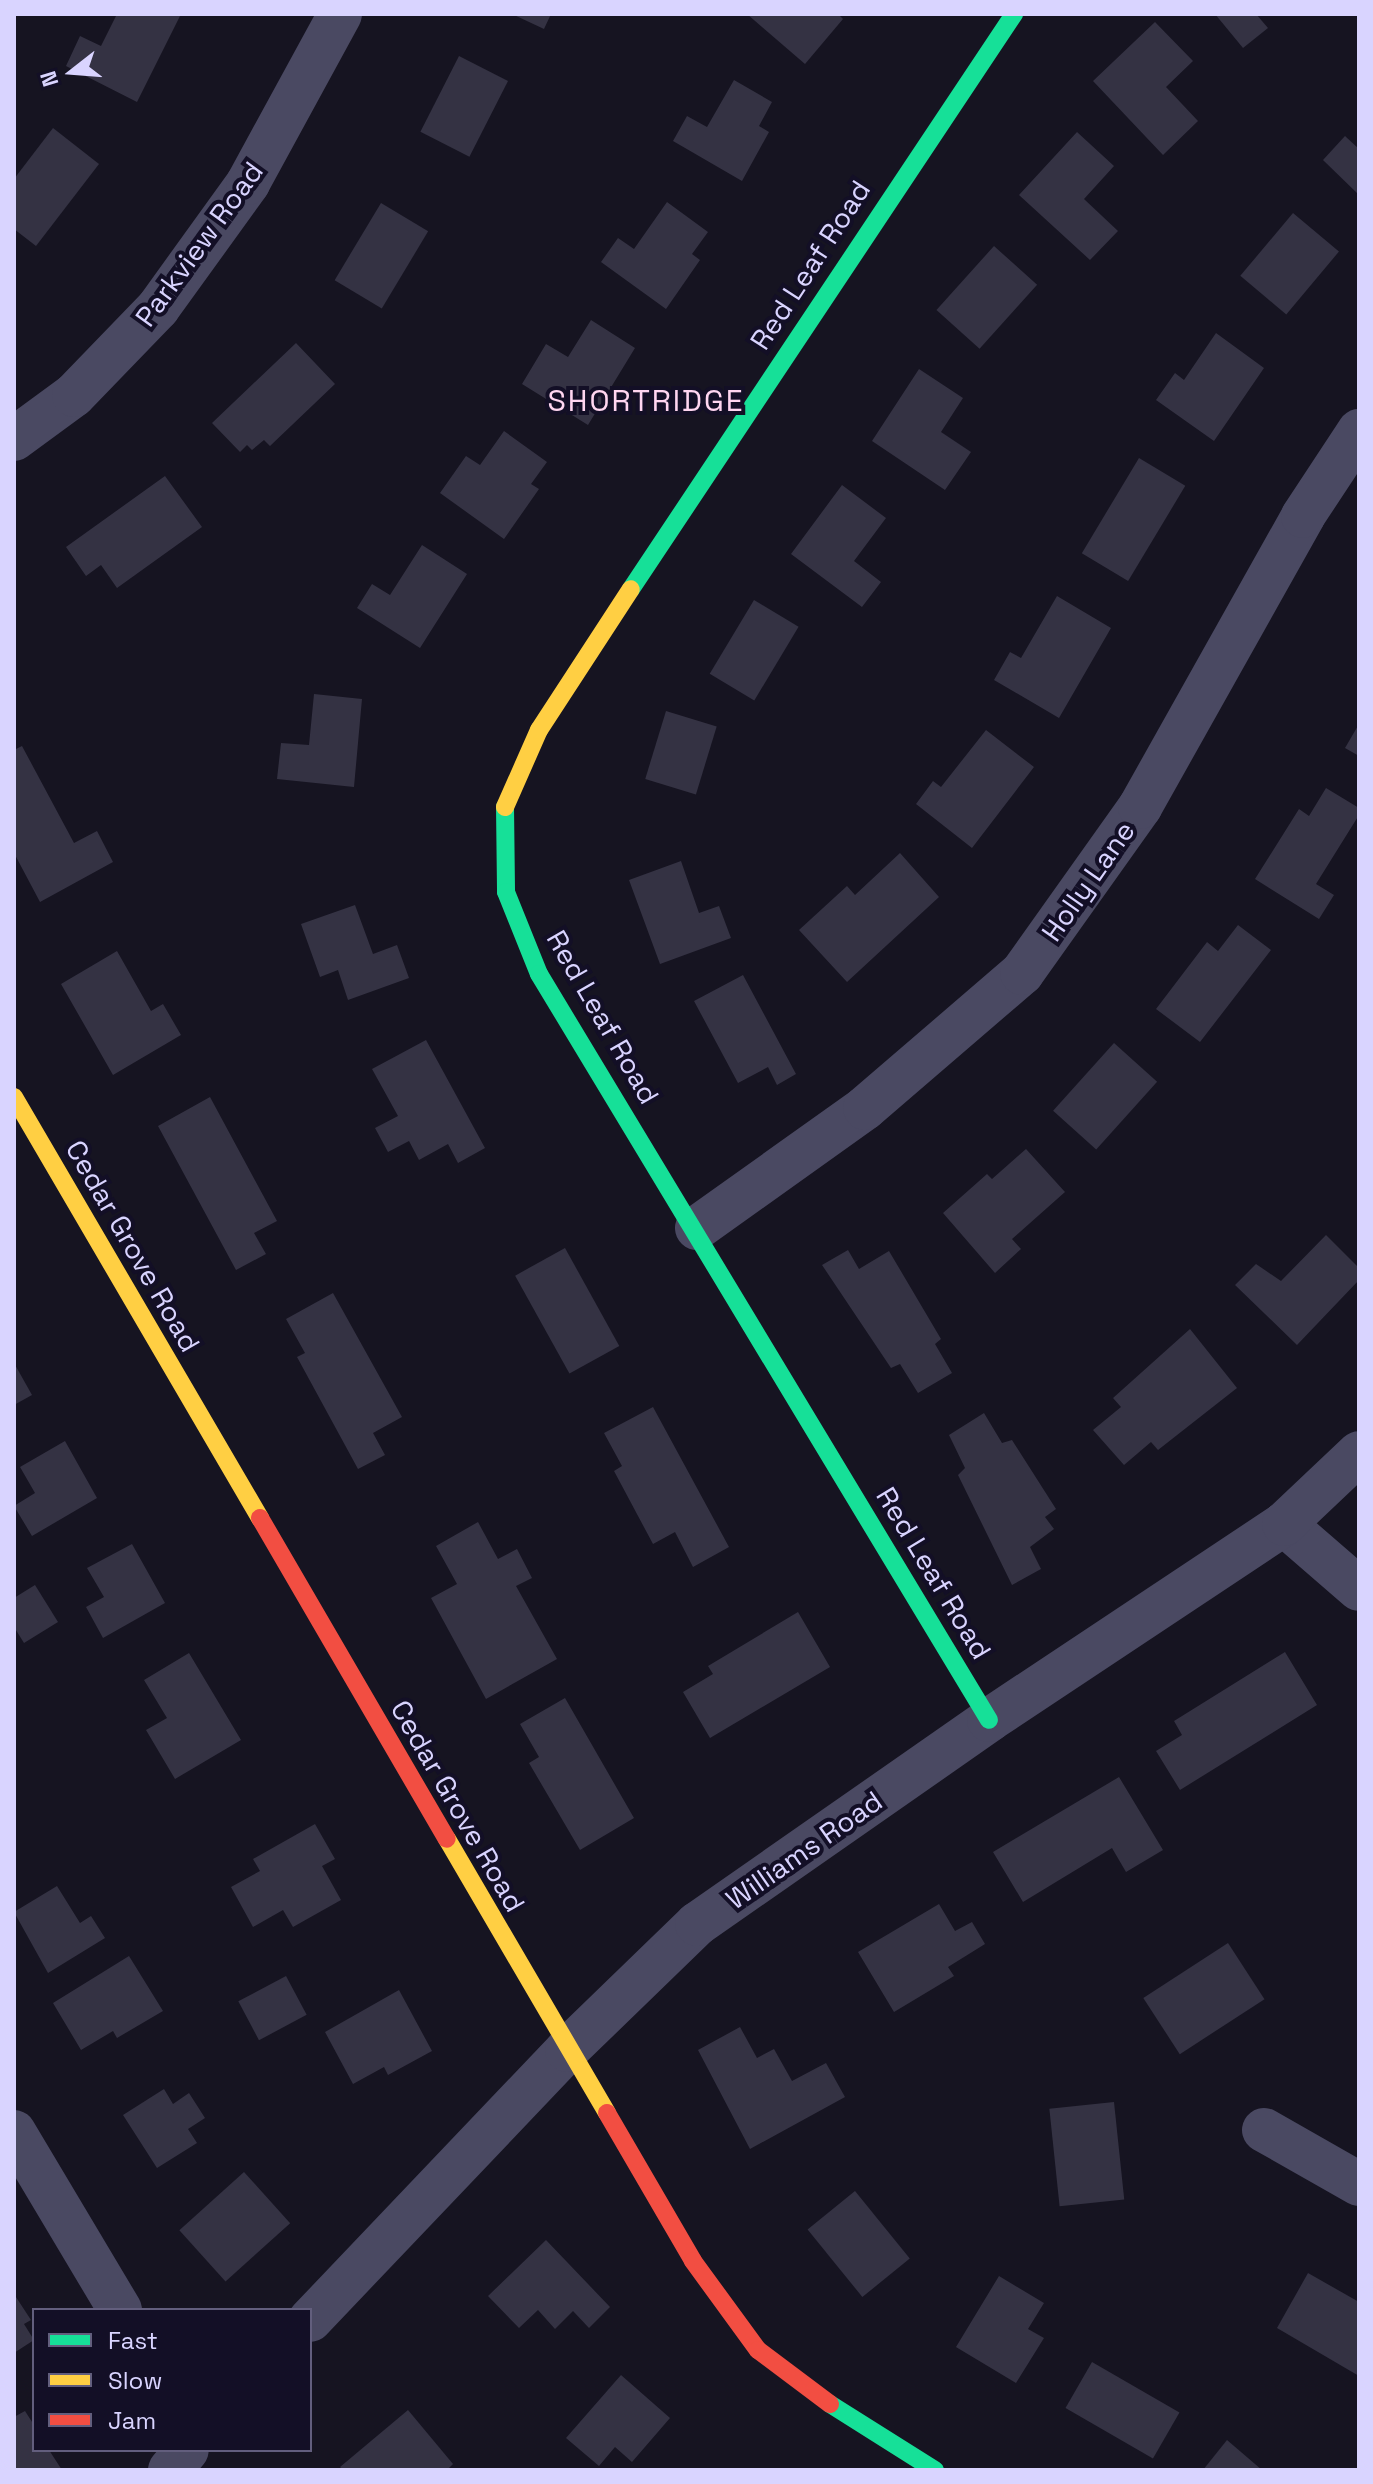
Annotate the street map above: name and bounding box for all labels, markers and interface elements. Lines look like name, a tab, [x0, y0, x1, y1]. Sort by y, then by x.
north arrow	[32, 32, 112, 112]
text: N	[34, 68, 65, 90]
street label: Parkview Road	[128, 155, 270, 333]
street label: Red Leaf Road	[743, 174, 877, 356]
district label: SHORTRIDGE	[547, 383, 745, 419]
street label: Holly Lane	[1034, 814, 1142, 948]
street label: Red Leaf Road	[540, 924, 666, 1110]
street label: Cedar Grove Road	[59, 1134, 207, 1358]
street label: Red Leaf Road	[869, 1481, 999, 1665]
street label: Cedar Grove Road	[384, 1694, 532, 1918]
street label: Williams Road	[719, 1784, 889, 1916]
legend	[32, 2308, 312, 2452]
text: Fast	[108, 2325, 158, 2356]
text: Slow	[108, 2365, 162, 2396]
text: Jam	[108, 2405, 156, 2436]

